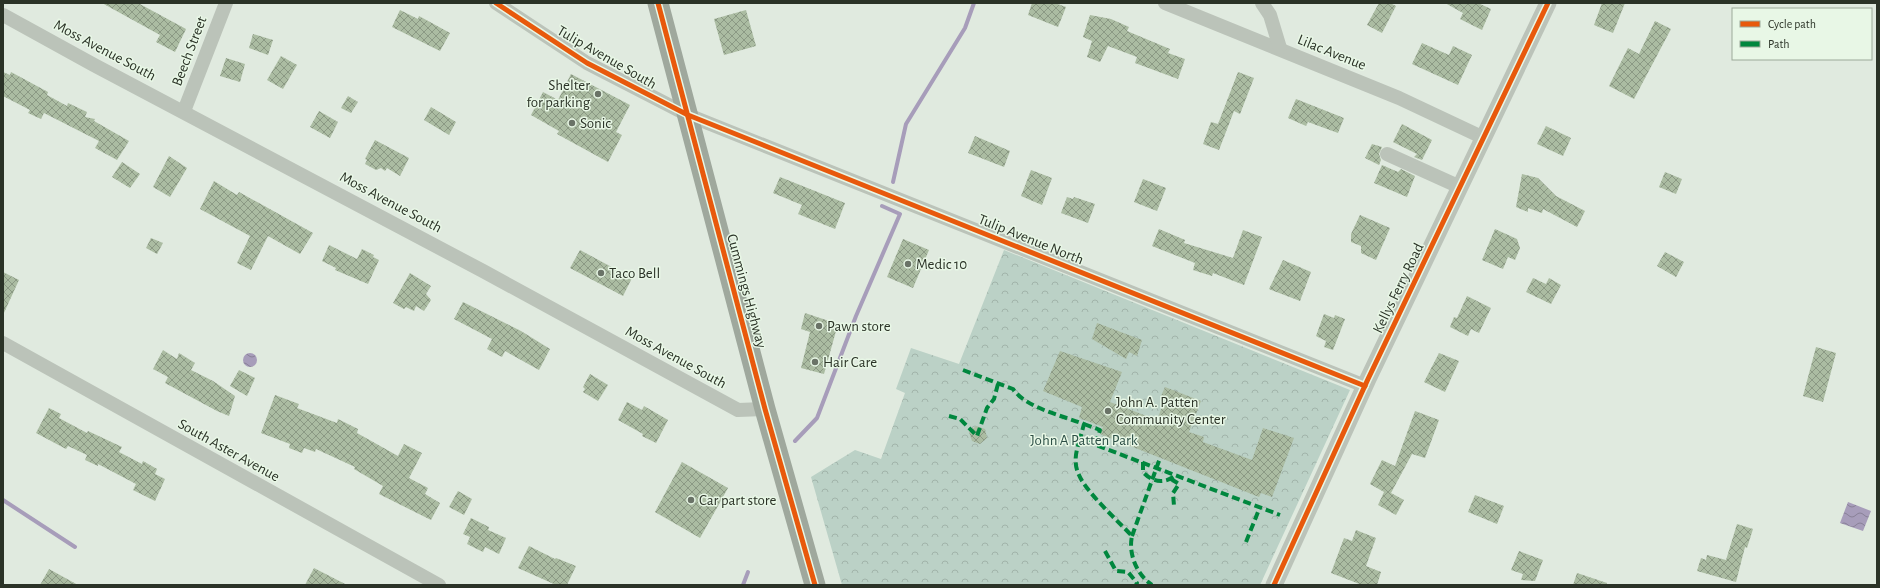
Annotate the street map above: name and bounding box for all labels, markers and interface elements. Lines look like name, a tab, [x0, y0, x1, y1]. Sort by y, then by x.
legend	[1732, 8, 1872, 60]
street label: Beech Street	[169, 14, 210, 88]
street label: Moss Avenue South	[51, 17, 158, 84]
text: Cycle path	[1768, 18, 1816, 31]
street label: Tulip Avenue South	[555, 23, 659, 92]
street label: Lilac Avenue	[1295, 32, 1368, 73]
text: Path	[1768, 38, 1790, 50]
place label: Shelter for parking	[526, 78, 591, 110]
marker: Shelter for parking	[593, 89, 603, 99]
place label: Sonic	[580, 116, 611, 131]
marker: Sonic	[567, 118, 577, 128]
street label: Moss Avenue South	[337, 169, 444, 236]
street label: Tulip Avenue North	[976, 212, 1086, 267]
street label: Cummings Highway	[724, 232, 769, 350]
street label: Kellys Ferry Road	[1370, 241, 1427, 336]
place label: Medic 10	[916, 257, 967, 272]
marker: Medic 10	[903, 259, 913, 269]
place label: Taco Bell	[609, 266, 660, 281]
marker: Taco Bell	[596, 268, 606, 278]
place label: Pawn store	[827, 319, 891, 334]
marker: Pawn store	[814, 321, 824, 331]
street label: Moss Avenue South	[623, 323, 729, 391]
place label: Hair Care	[823, 355, 877, 370]
marker: Hair Care	[810, 357, 820, 367]
place label: John A. Patten Community Center	[1116, 395, 1226, 427]
marker: John A. Patten Community Center	[1103, 406, 1113, 416]
street label: South Aster Avenue	[175, 416, 282, 485]
park label: John A Patten Park	[1030, 433, 1138, 448]
place label: Car part store	[699, 493, 777, 508]
marker: Car part store	[686, 495, 696, 505]

